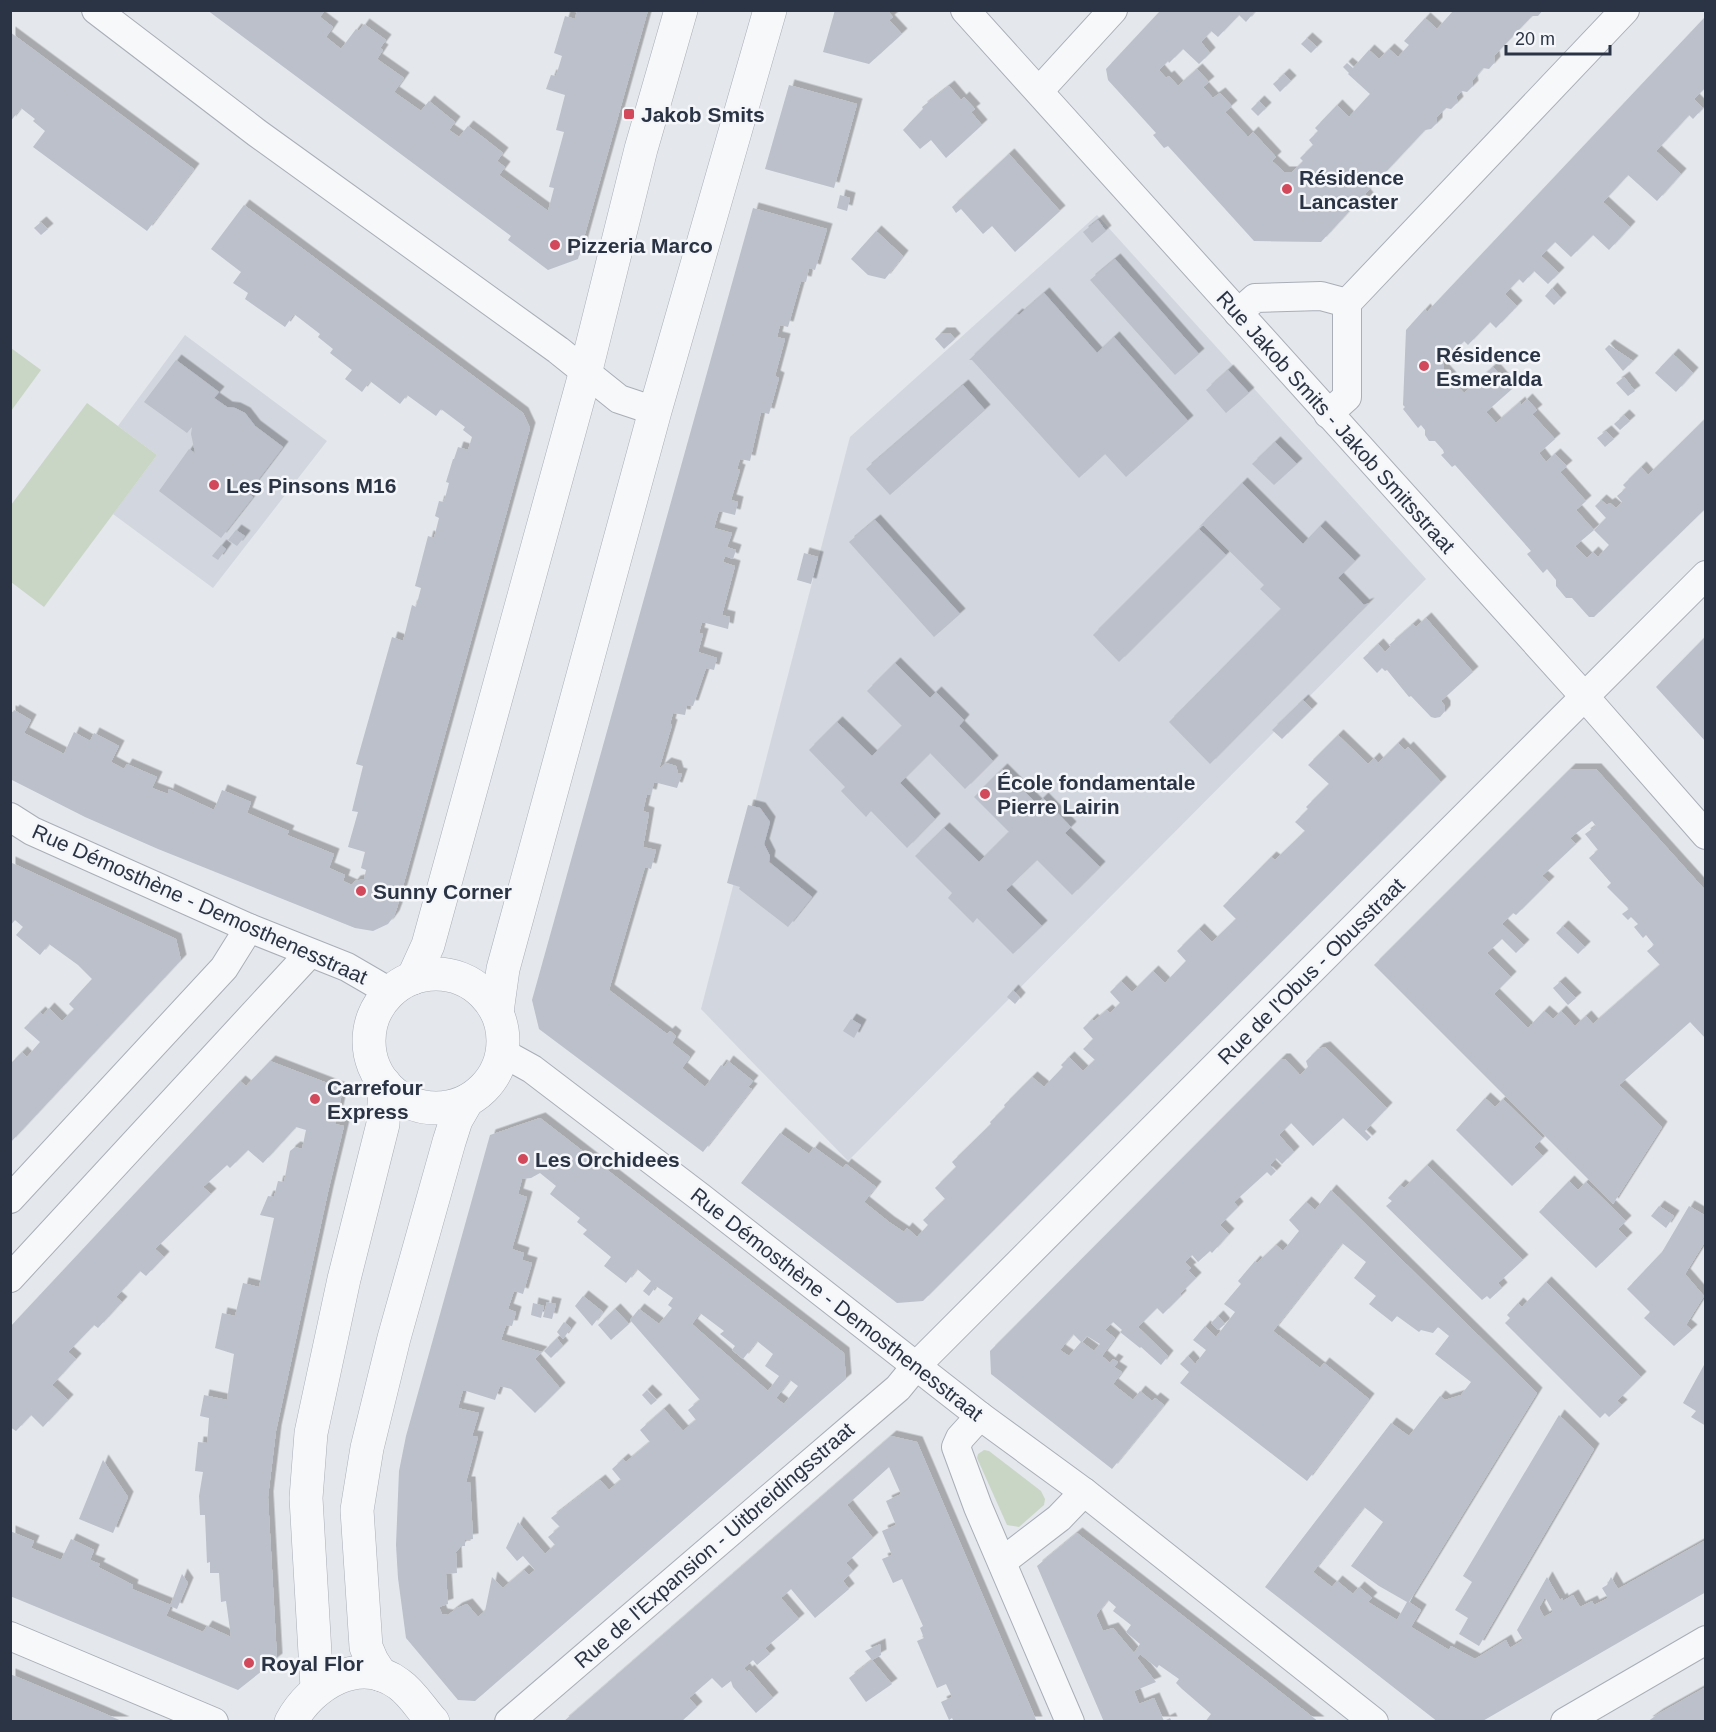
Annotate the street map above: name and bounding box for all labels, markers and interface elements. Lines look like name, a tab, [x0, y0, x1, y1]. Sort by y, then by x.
scale bar	[1506, 18, 1610, 56]
text: 20 m	[1515, 29, 1555, 49]
place label: Jakob Smits	[641, 103, 765, 126]
marker: Jakob Smits	[622, 107, 636, 121]
place label: Résidence Lancaster	[1299, 166, 1404, 213]
marker: Résidence Lancaster	[1280, 182, 1294, 196]
place label: Pizzeria Marco	[567, 234, 713, 257]
marker: Pizzeria Marco	[548, 238, 562, 252]
street label: Rue Jakob Smits - Jakob Smitsstraat	[1212, 286, 1460, 558]
place label: Résidence Esmeralda	[1436, 343, 1543, 390]
marker: Résidence Esmeralda	[1417, 359, 1431, 373]
place label: Les Pinsons M16	[226, 474, 396, 497]
marker: Les Pinsons M16	[207, 478, 221, 492]
place label: École fondamentale Pierre Lairin	[997, 771, 1195, 818]
marker: École fondamentale Pierre Lairin	[978, 787, 992, 801]
street label: Rue Démosthène - Demosthenesstraat	[29, 819, 371, 989]
street label: Rue de l'Obus - Obusstraat	[1213, 873, 1409, 1069]
place label: Sunny Corner	[373, 880, 512, 903]
marker: Sunny Corner	[354, 884, 368, 898]
place label: Carrefour Express	[327, 1076, 423, 1123]
marker: Carrefour Express	[308, 1092, 322, 1106]
place label: Les Orchidees	[535, 1148, 680, 1171]
marker: Les Orchidees	[516, 1152, 530, 1166]
street label: Rue Démosthène - Demosthenesstraat	[686, 1183, 988, 1425]
street label: Rue de l'Expansion - Uitbreidingsstraat	[570, 1417, 858, 1673]
place label: Royal Flor	[261, 1652, 364, 1675]
marker: Royal Flor	[242, 1656, 256, 1670]

